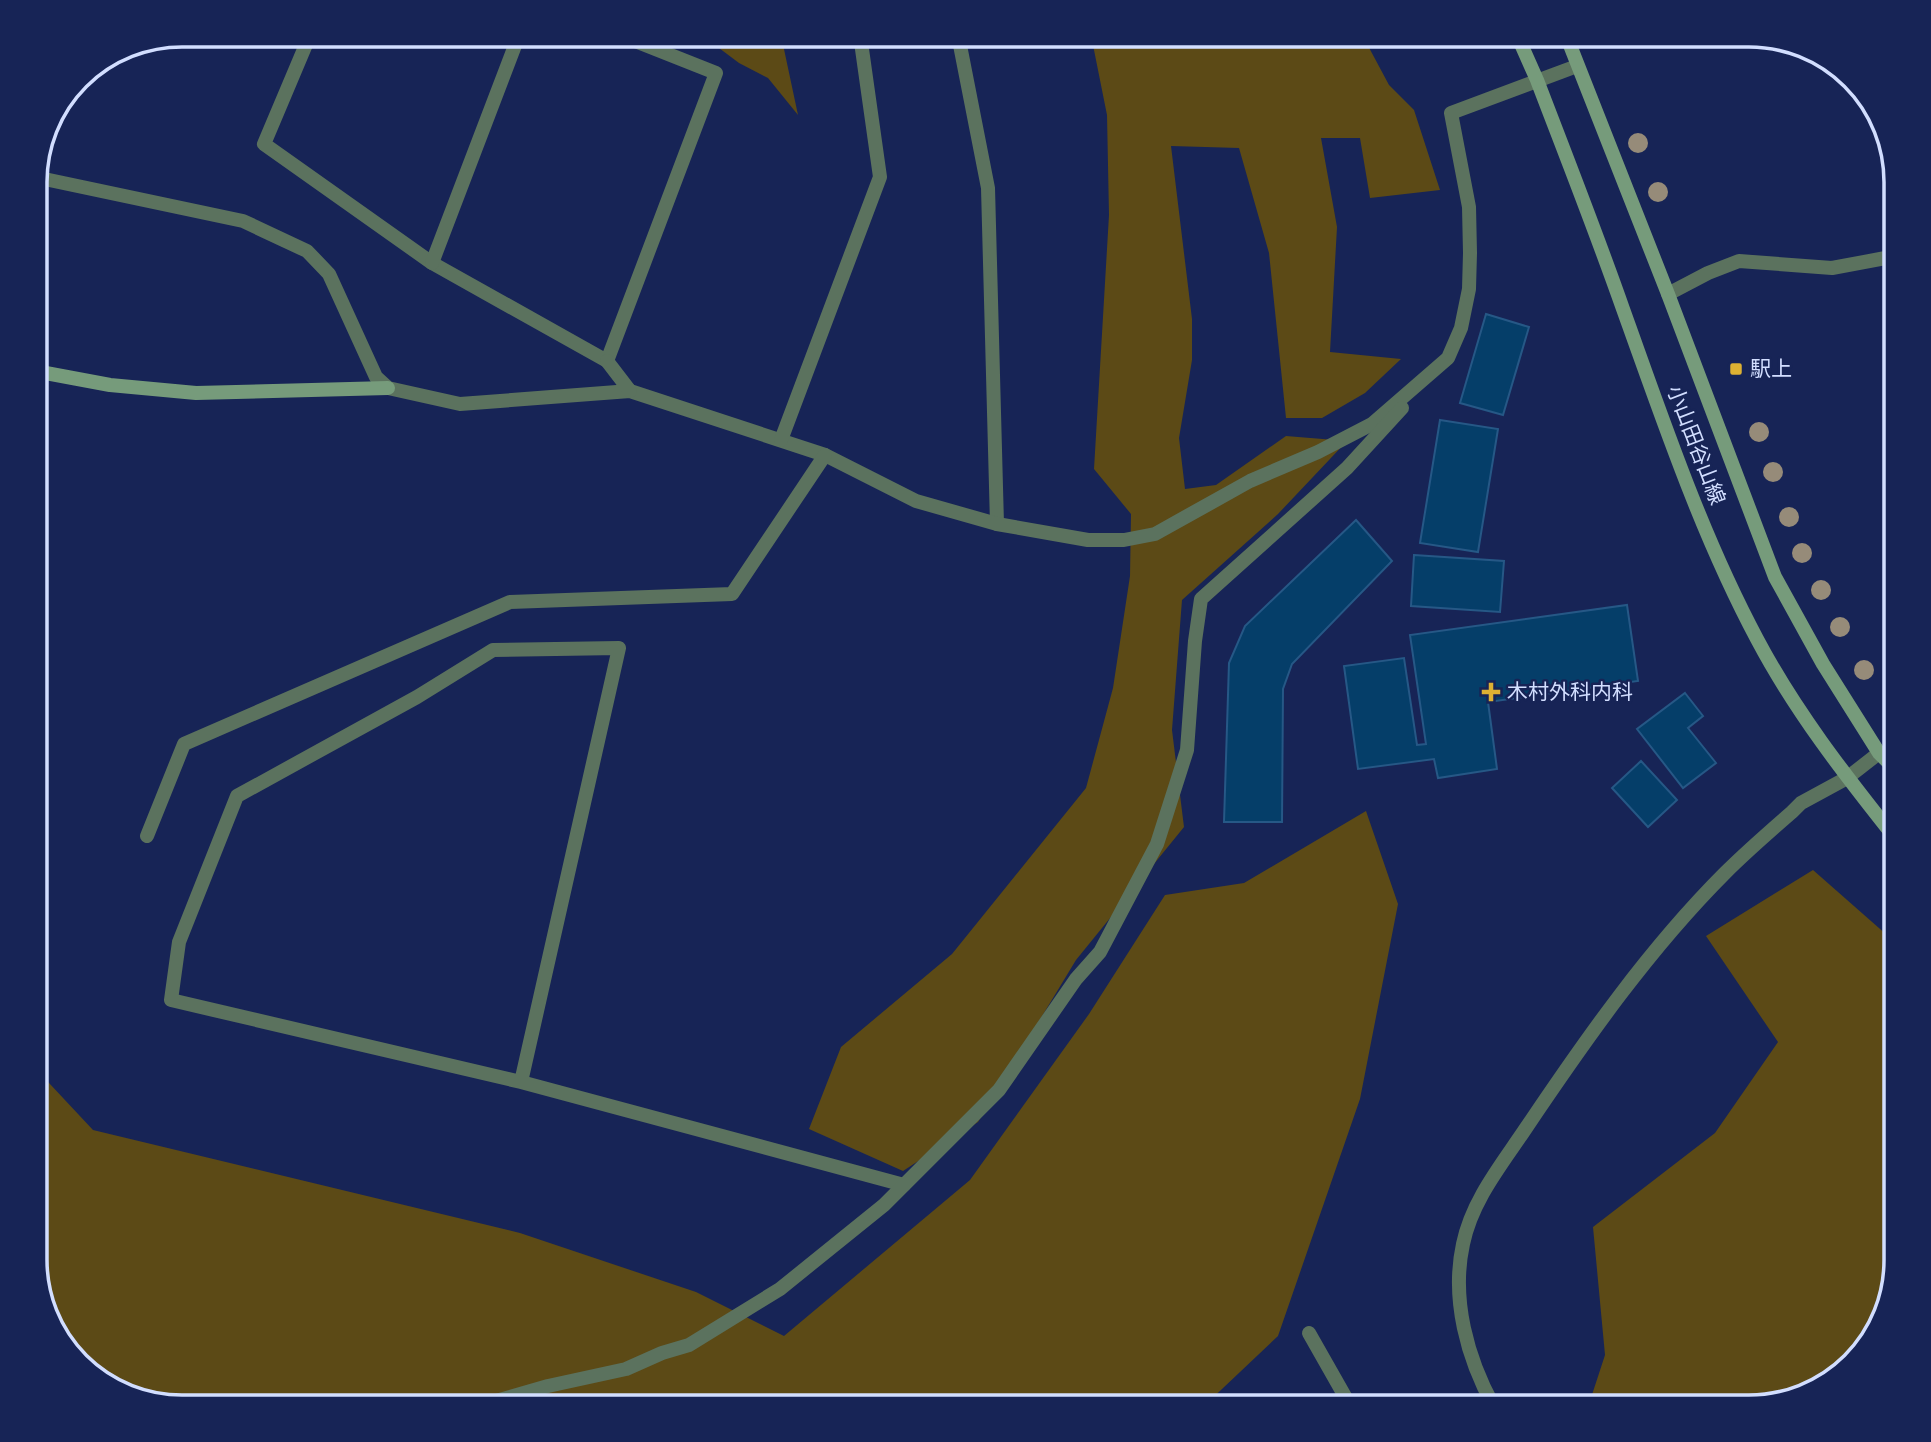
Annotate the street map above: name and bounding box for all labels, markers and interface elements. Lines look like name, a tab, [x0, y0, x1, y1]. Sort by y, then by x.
place label: 駅上	[1750, 356, 1792, 381]
marker: 駅上	[1728, 361, 1744, 377]
street label: 小山田谷山線	[1662, 382, 1731, 508]
place label: 木村外科内科	[1507, 679, 1633, 704]
marker: 木村外科内科	[1481, 682, 1501, 702]

